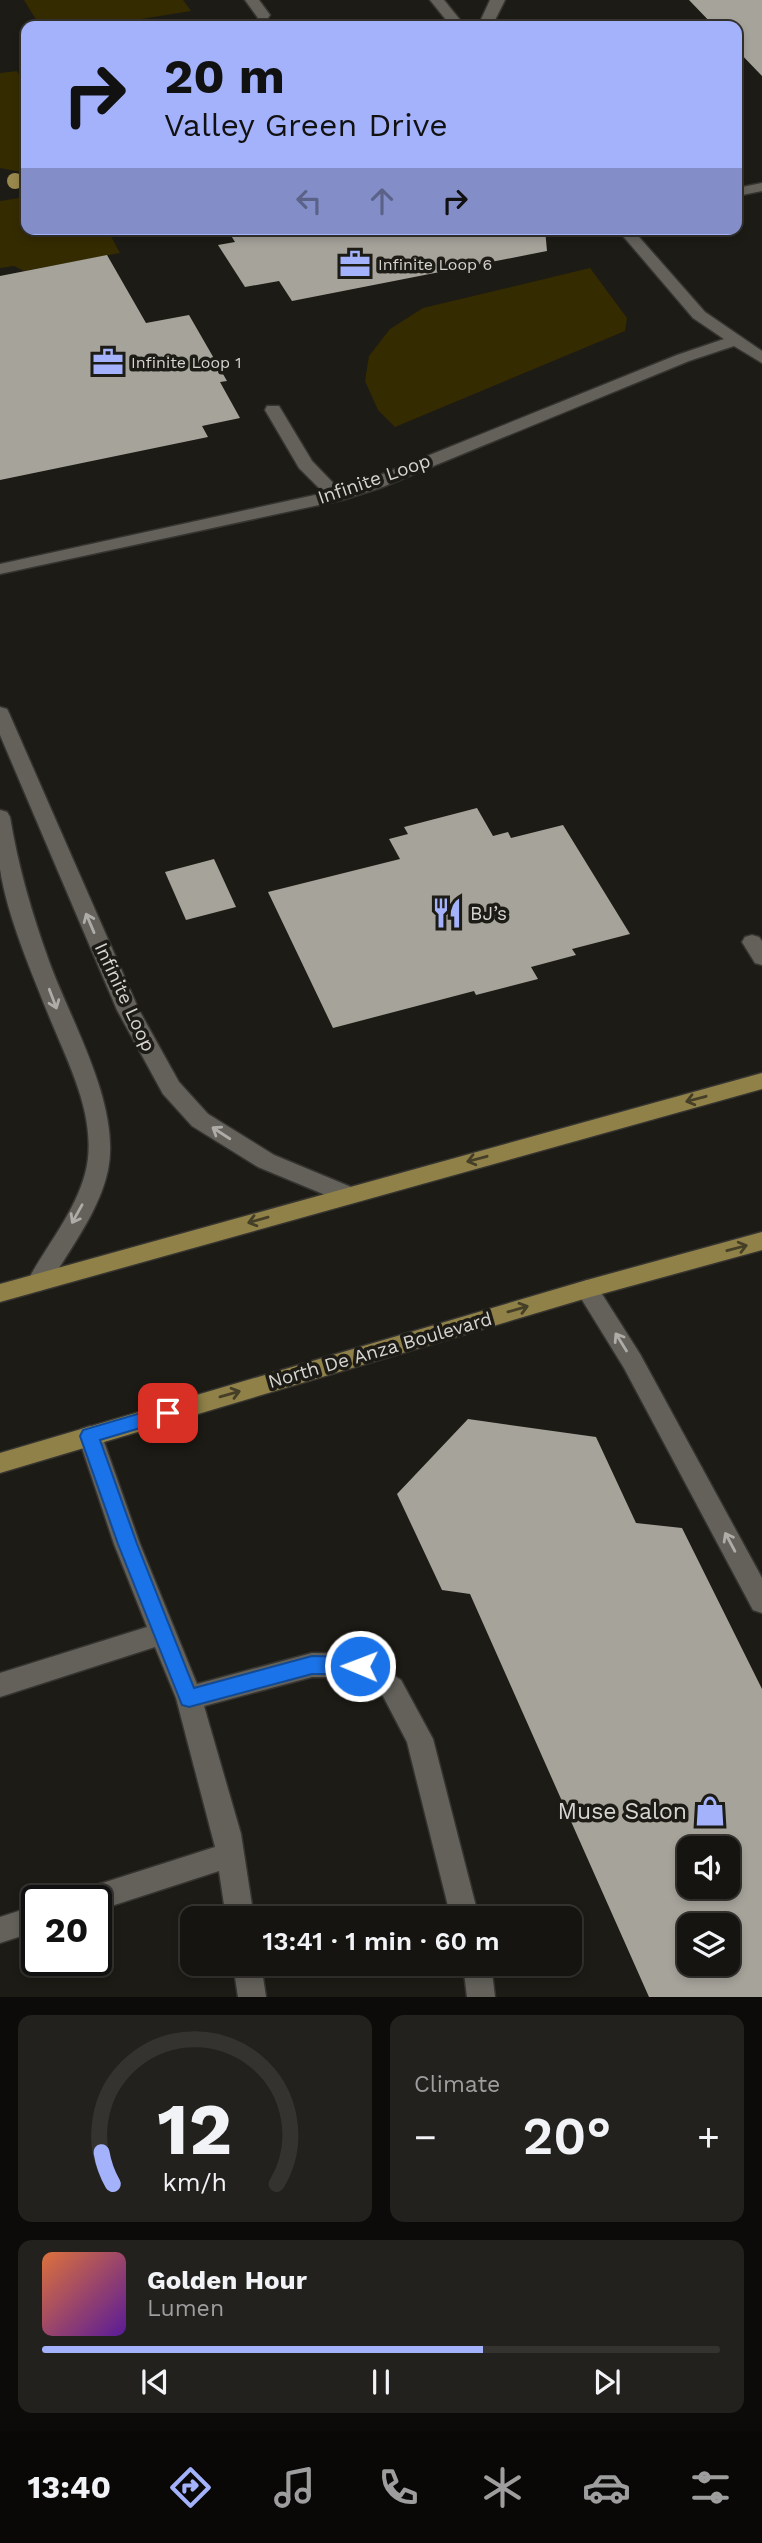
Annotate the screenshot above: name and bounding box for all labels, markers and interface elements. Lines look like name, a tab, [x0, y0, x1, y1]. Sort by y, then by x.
text: 20 m	[164, 47, 285, 105]
icon: right	[49, 49, 140, 140]
text: Valley Green Drive	[164, 106, 448, 144]
icon: left	[290, 182, 328, 220]
icon: ahead	[363, 182, 401, 220]
icon: right	[436, 182, 474, 220]
office icon: Infinite Loop 6	[338, 247, 372, 281]
place label: Infinite Loop 6	[378, 255, 492, 274]
office icon: Infinite Loop 1	[91, 345, 125, 379]
place label: Infinite Loop 1	[131, 353, 241, 372]
street label: Infinite Loop	[315, 449, 433, 509]
restaurant icon: BJ’s	[430, 896, 464, 930]
place label: BJ’s	[470, 902, 507, 925]
one-way arrow	[83, 912, 96, 934]
street label: Infinite Loop	[90, 939, 160, 1055]
one-way arrow	[47, 988, 60, 1010]
one-way arrow	[685, 1094, 707, 1107]
one-way arrow	[212, 1126, 231, 1140]
one-way arrow	[466, 1154, 488, 1167]
one-way arrow	[70, 1204, 84, 1224]
one-way arrow	[247, 1215, 269, 1228]
one-way arrow	[726, 1241, 748, 1254]
one-way arrow	[507, 1302, 529, 1315]
street label: North De Anza Boulevard	[265, 1307, 495, 1393]
one-way arrow	[613, 1333, 627, 1353]
pin	[138, 1383, 198, 1443]
one-way arrow	[218, 1387, 240, 1400]
icon: arrive	[149, 1394, 187, 1432]
one-way arrow	[722, 1532, 736, 1553]
position arrow	[323, 1629, 397, 1703]
shop icon: Muse Salon	[693, 1794, 727, 1828]
place label: Muse Salon	[558, 1798, 687, 1825]
map controls	[677, 1836, 740, 1976]
button: sound	[677, 1836, 740, 1899]
speed limit sign: 20	[21, 1885, 112, 1976]
button: layers	[677, 1913, 740, 1976]
text: 13:41 · 1 min · 60 m	[262, 1926, 500, 1956]
text: Climate	[414, 2071, 500, 2098]
text: 12	[158, 2087, 232, 2173]
text: 20°	[523, 2106, 611, 2167]
text: −	[414, 2115, 437, 2159]
text: +	[697, 2115, 720, 2159]
text: km/h	[163, 2168, 227, 2197]
text: Golden Hour	[147, 2265, 307, 2295]
text: Lumen	[147, 2295, 224, 2322]
icon: previous	[136, 2363, 174, 2401]
icon: pause	[362, 2363, 400, 2401]
icon: next	[588, 2363, 626, 2401]
icon: directions	[166, 2463, 215, 2512]
icon: music	[270, 2463, 319, 2512]
icon: phone	[374, 2463, 423, 2512]
icon: climate	[478, 2463, 527, 2512]
icon: car	[582, 2463, 631, 2512]
icon: filters	[686, 2463, 735, 2512]
text: 13:40	[27, 2468, 111, 2506]

